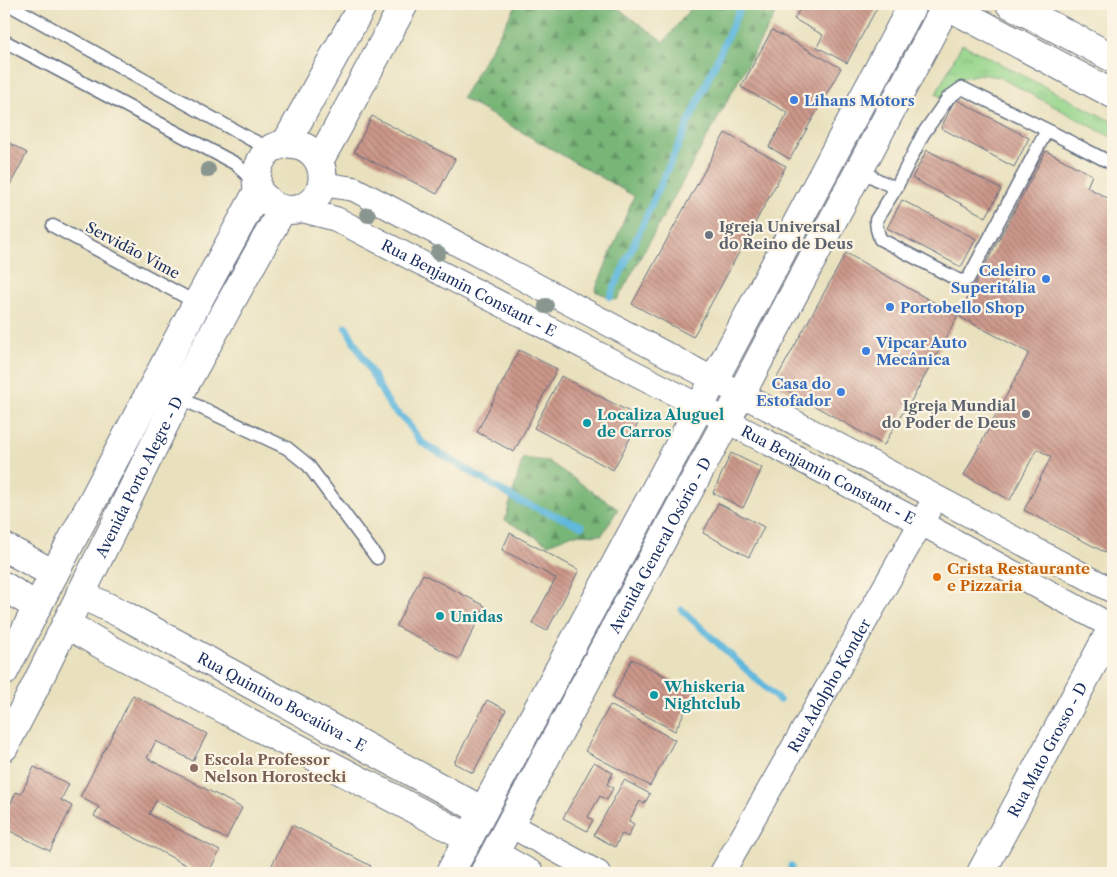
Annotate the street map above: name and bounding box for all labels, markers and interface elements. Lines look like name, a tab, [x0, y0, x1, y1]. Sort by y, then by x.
place label: Lihans Motors	[804, 91, 915, 110]
marker: Lihans Motors	[788, 94, 800, 106]
street label: Servidão Vime	[83, 217, 183, 283]
place label: Igreja Universal do Reino de Deus	[719, 217, 853, 253]
marker: Igreja Universal do Reino de Deus	[703, 229, 715, 241]
street label: Rua Benjamin Constant - E	[378, 235, 560, 340]
place label: Celeiro Superitália	[951, 261, 1036, 297]
marker: Celeiro Superitália	[1040, 273, 1052, 285]
place label: Portobello Shop	[900, 298, 1024, 317]
marker: Portobello Shop	[884, 301, 896, 313]
place label: Vipcar Auto Mecânica	[875, 333, 967, 369]
marker: Vipcar Auto Mecânica	[860, 345, 872, 357]
place label: Casa do Estofador	[756, 374, 832, 410]
marker: Casa do Estofador	[835, 386, 847, 398]
street label: Avenida Porto Alegre - D	[90, 393, 186, 561]
place label: Igreja Mundial do Poder de Deus	[882, 396, 1016, 432]
place label: Localiza Aluguel de Carros	[597, 405, 724, 441]
marker: Igreja Mundial do Poder de Deus	[1020, 408, 1032, 420]
marker: Localiza Aluguel de Carros	[581, 417, 593, 429]
street label: Rua Benjamin Constant - E	[738, 421, 919, 528]
street label: Avenida General Osório - D	[604, 454, 715, 637]
place label: Crista Restaurante e Pizzaria	[947, 559, 1090, 595]
marker: Crista Restaurante e Pizzaria	[931, 571, 943, 583]
place label: Unidas	[450, 607, 503, 626]
marker: Unidas	[434, 610, 446, 622]
street label: Rua Adolpho Konder	[783, 615, 875, 755]
street label: Rua Quintino Bocaiúva - E	[194, 648, 370, 755]
place label: Whiskeria Nightclub	[663, 677, 745, 713]
street label: Rua Mato Grosso - D	[1003, 679, 1091, 820]
marker: Whiskeria Nightclub	[648, 689, 660, 701]
place label: Escola Professor Nelson Horostecki	[204, 750, 347, 786]
marker: Escola Professor Nelson Horostecki	[188, 762, 200, 774]

